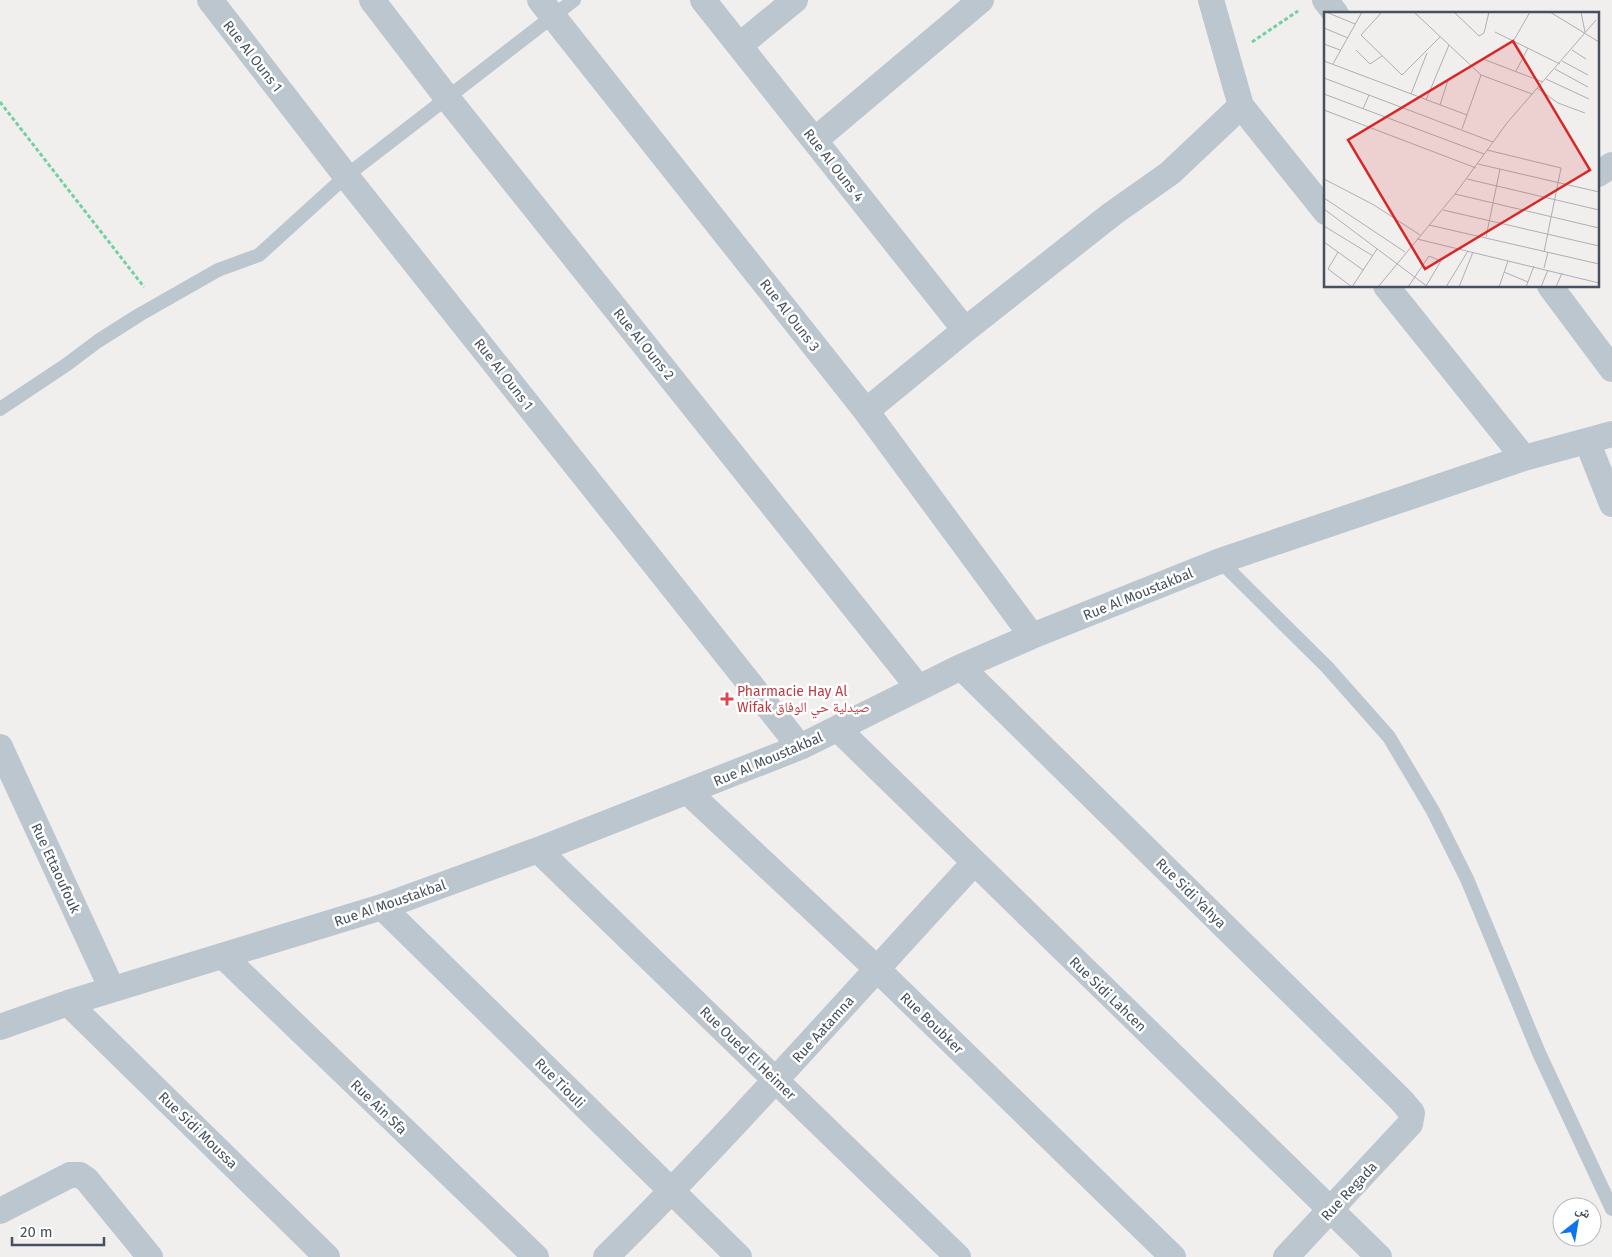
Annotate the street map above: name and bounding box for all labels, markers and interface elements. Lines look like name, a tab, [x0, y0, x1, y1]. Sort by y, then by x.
inset map	[1324, 12, 1600, 288]
street label: Rue Al Ouns 1	[219, 17, 286, 95]
street label: Rue Al Ouns 4	[800, 126, 868, 205]
street label: Rue Al Ouns 3	[756, 276, 823, 355]
street label: Rue Al Ouns 2	[610, 305, 678, 384]
street label: Rue Al Ouns 1	[470, 335, 537, 413]
street label: Rue Al Moustakbal	[1081, 565, 1196, 624]
place label: Pharmacie Hay Al Wifak صيدلية حي الوفاق	[737, 683, 870, 719]
marker: Pharmacie Hay Al Wifak صيدلية حي الوفاق	[721, 693, 733, 705]
street label: Rue Al Moustakbal	[711, 729, 825, 790]
street label: Rue Ettaoufouk	[27, 821, 84, 917]
street label: Rue Sidi Yahya	[1152, 855, 1229, 932]
street label: Rue Al Moustakbal	[332, 876, 448, 931]
street label: Rue Sidi Lahcen	[1066, 953, 1150, 1035]
street label: Rue Boubker	[897, 989, 967, 1058]
street label: Rue Aatamna	[789, 992, 858, 1066]
street label: Rue Oued El Heimer	[696, 1003, 800, 1104]
street label: Rue Tiouli	[531, 1055, 588, 1112]
street label: Rue Ain Sfa	[347, 1076, 410, 1138]
street label: Rue Sidi Moussa	[155, 1088, 241, 1172]
street label: Rue Regada	[1318, 1158, 1381, 1224]
north arrow	[1552, 1197, 1602, 1247]
text: ش	[1573, 1200, 1594, 1222]
scale bar	[12, 1214, 105, 1246]
text: 20 m	[20, 1223, 53, 1241]

